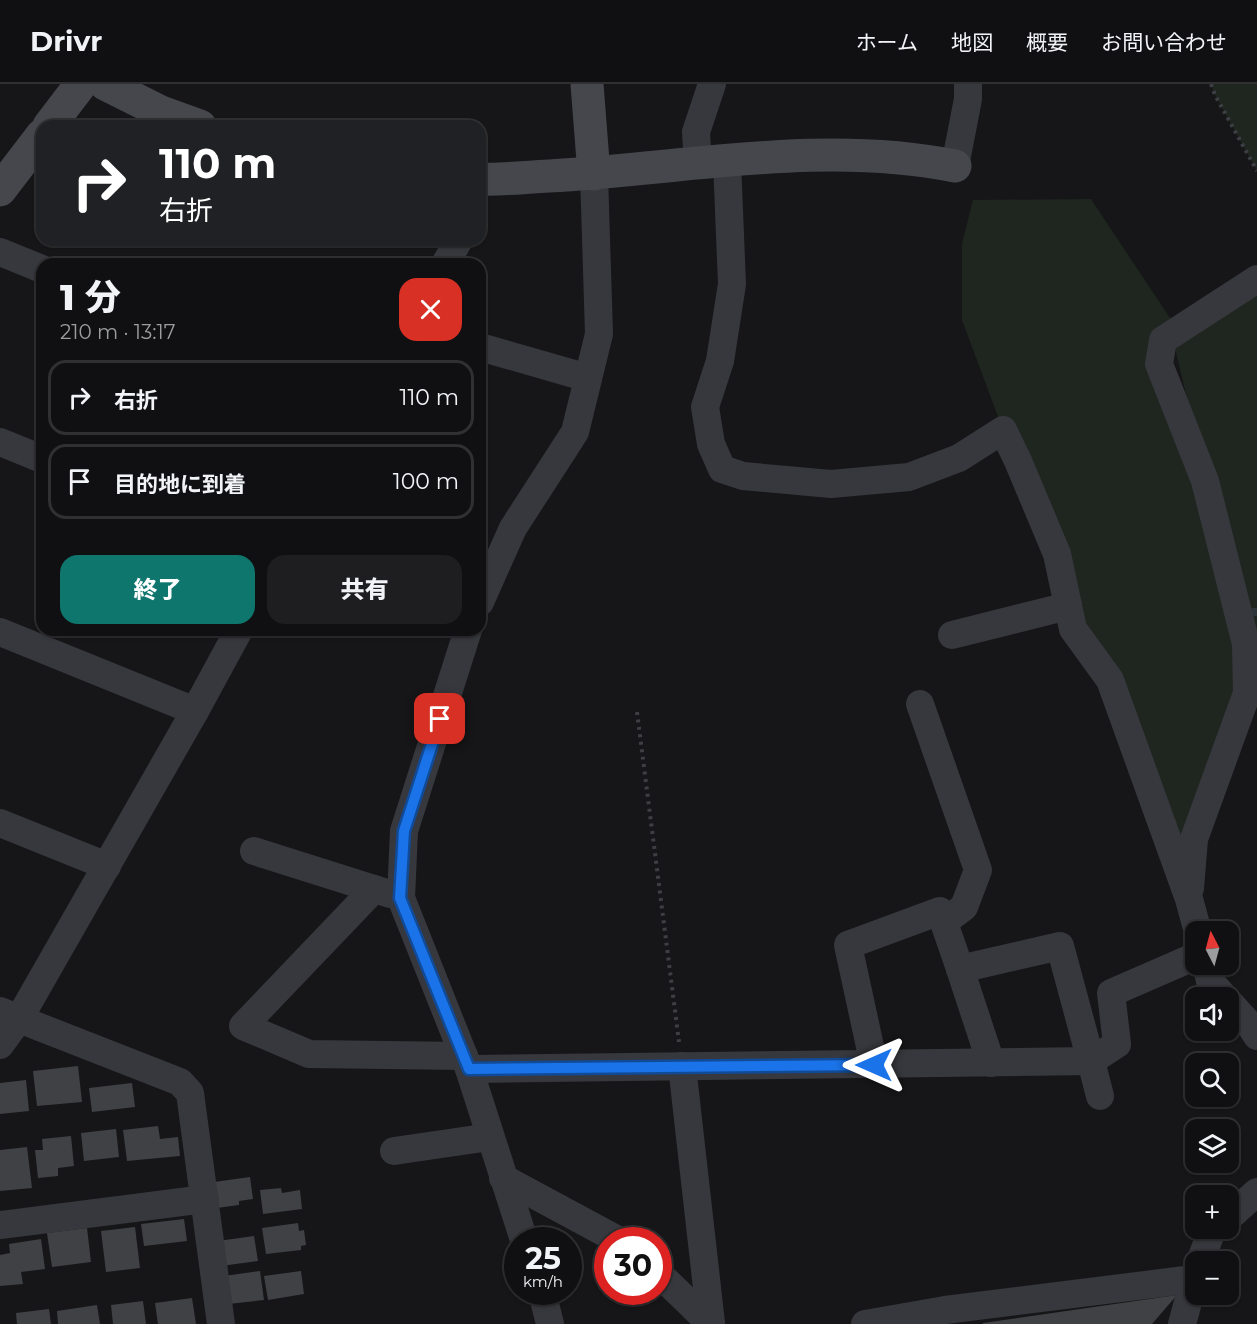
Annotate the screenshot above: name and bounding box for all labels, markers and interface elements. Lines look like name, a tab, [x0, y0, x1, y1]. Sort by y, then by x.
text: Drivr	[30, 24, 102, 58]
text: ホーム	[856, 30, 918, 55]
text: 地図	[951, 30, 993, 55]
text: 概要	[1026, 30, 1068, 55]
text: お問い合わせ	[1101, 30, 1227, 55]
text: 110 m	[159, 137, 276, 189]
icon: right	[60, 144, 138, 222]
text: 右折	[159, 194, 213, 227]
text: 1 分	[60, 275, 121, 319]
button: close	[399, 278, 462, 341]
text: 210 m · 13:17	[60, 320, 176, 344]
icon: right	[63, 381, 96, 414]
text: 110 m	[399, 384, 459, 411]
text: 右折	[114, 387, 158, 414]
icon: arrive	[63, 465, 96, 498]
text: 100 m	[393, 468, 459, 495]
text: 目的地に到着	[114, 471, 246, 498]
button: 終了	[60, 555, 255, 624]
button: 共有	[267, 555, 462, 624]
pin	[414, 693, 465, 744]
icon: arrive	[423, 702, 456, 735]
north arrow	[1185, 921, 1239, 975]
map controls	[1185, 921, 1239, 1305]
button: sound	[1185, 987, 1239, 1041]
position arrow	[842, 1033, 906, 1097]
button: search	[1185, 1053, 1239, 1107]
button: layers	[1185, 1119, 1239, 1173]
button: +	[1185, 1185, 1239, 1239]
speed limit sign: 30	[594, 1227, 672, 1305]
text: 25	[525, 1240, 561, 1277]
button: −	[1185, 1251, 1239, 1305]
text: km/h	[523, 1272, 563, 1291]

